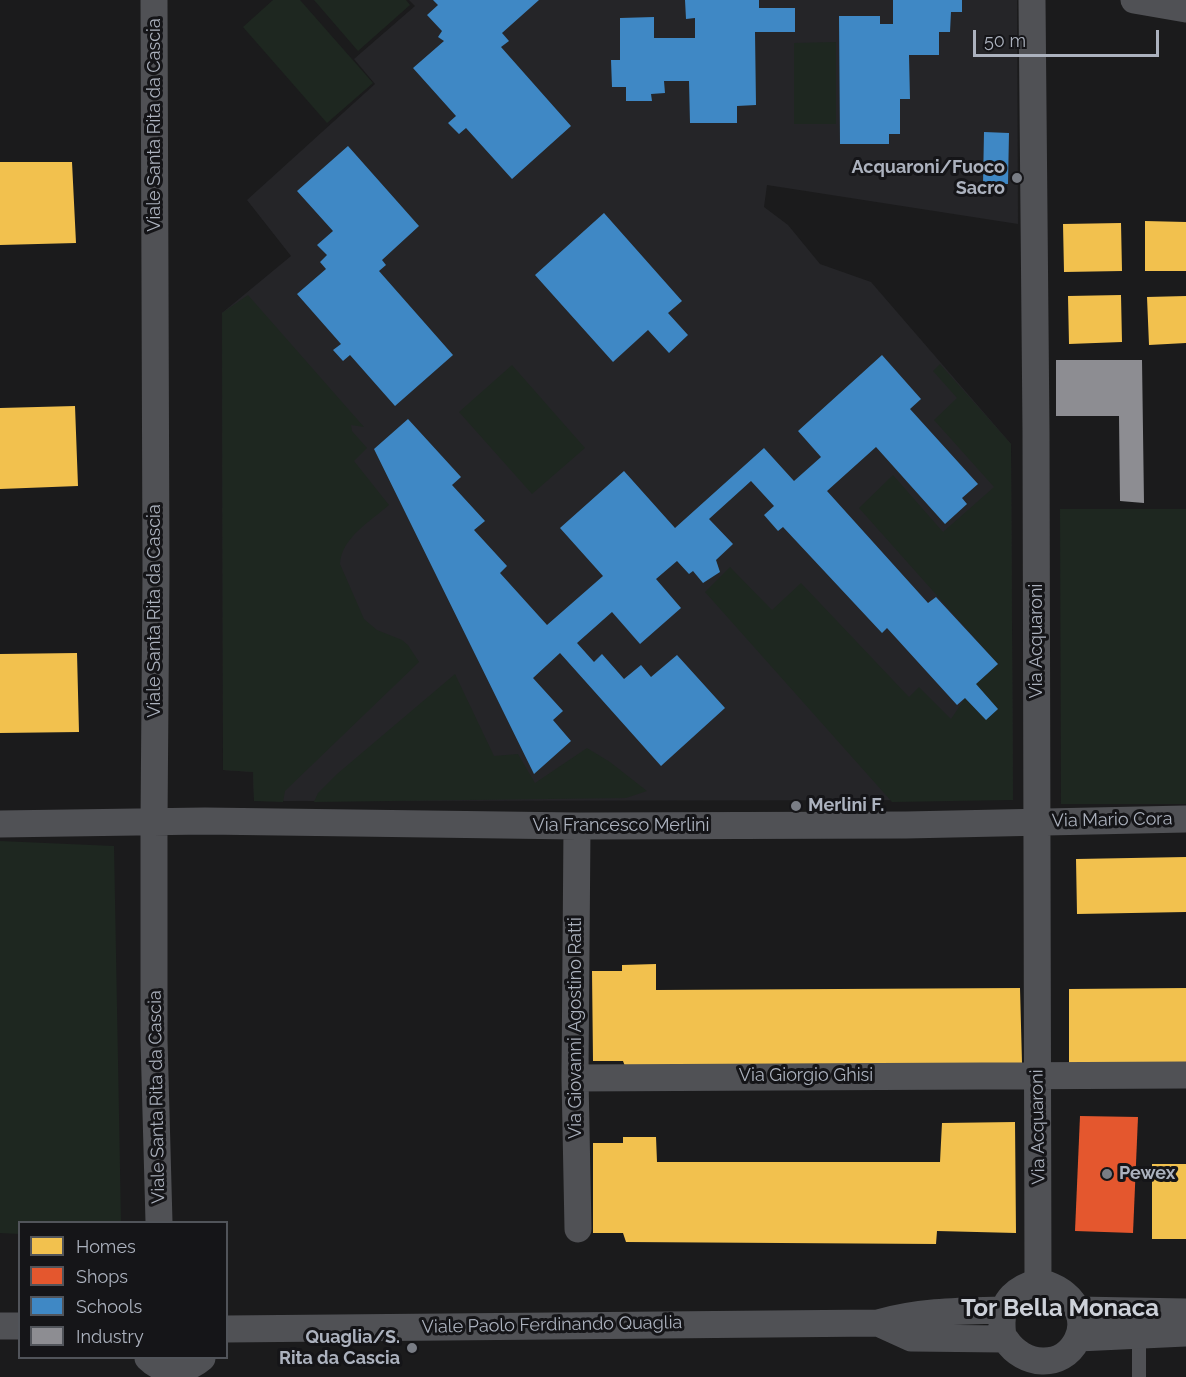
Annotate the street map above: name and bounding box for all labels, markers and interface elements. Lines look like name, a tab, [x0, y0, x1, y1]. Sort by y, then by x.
street label: Viale Santa Rita da Cascia	[144, 18, 166, 232]
scale bar	[976, 18, 1162, 56]
text: 50 m	[984, 30, 1026, 51]
place label: Acquaroni/Fuoco Sacro	[852, 157, 1005, 200]
marker: Acquaroni/Fuoco Sacro	[1010, 171, 1024, 185]
street label: Viale Santa Rita da Cascia	[144, 504, 166, 718]
street label: Via Acquaroni	[1026, 584, 1048, 698]
place label: Merlini F.	[808, 795, 884, 817]
marker: Merlini F.	[789, 799, 803, 813]
street label: Via Mario Cora	[1051, 808, 1173, 832]
street label: Via Francesco Merlini	[533, 815, 709, 837]
street label: Via Giovanni Agostino Ratti	[565, 917, 587, 1139]
street label: Viale Santa Rita da Cascia	[144, 990, 170, 1204]
street label: Via Giorgio Ghisi	[739, 1065, 873, 1087]
street label: Via Acquaroni	[1026, 1069, 1050, 1185]
place label: Pewex	[1119, 1163, 1175, 1185]
marker: Pewex	[1100, 1167, 1114, 1181]
legend	[18, 1221, 228, 1359]
text: Homes	[76, 1236, 136, 1257]
text: Shops	[76, 1266, 128, 1287]
district label: Tor Bella Monaca	[961, 1295, 1159, 1323]
text: Schools	[76, 1296, 142, 1317]
street label: Viale Paolo Ferdinando Quaglia	[422, 1312, 682, 1338]
text: Industry	[76, 1326, 144, 1347]
place label: Quaglia/S. Rita da Cascia	[279, 1327, 400, 1370]
marker: Quaglia/S. Rita da Cascia	[405, 1341, 419, 1355]

